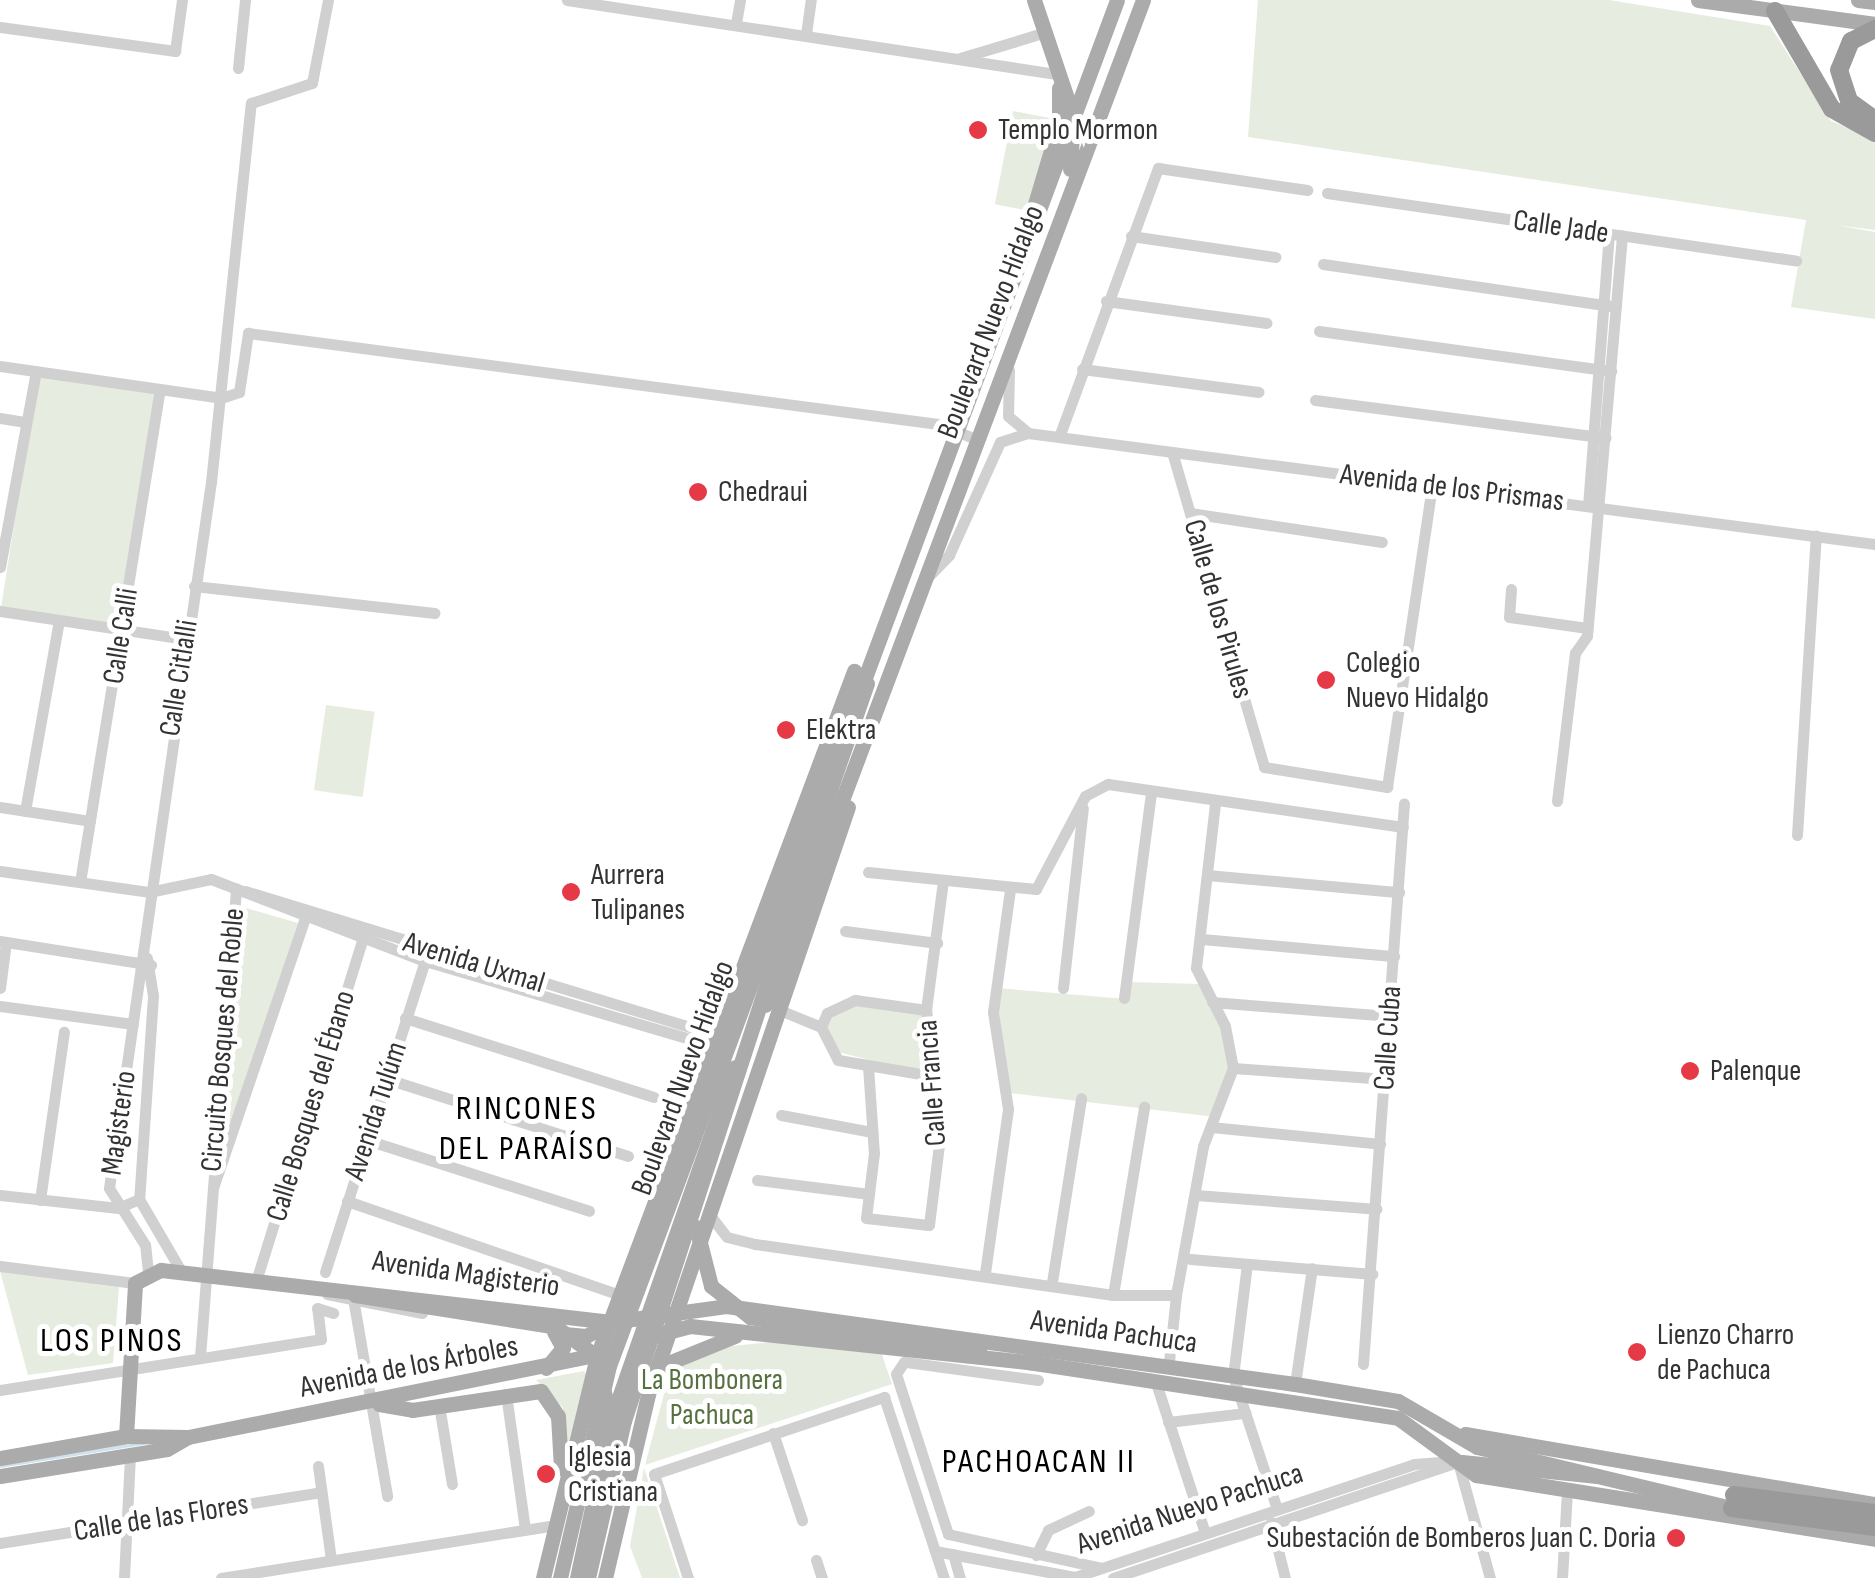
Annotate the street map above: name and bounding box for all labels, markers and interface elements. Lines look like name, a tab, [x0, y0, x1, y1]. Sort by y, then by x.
place label: Templo Mormon	[998, 112, 1158, 148]
marker: Templo Mormon	[967, 119, 989, 141]
street label: Boulevard Nuevo Hidalgo	[930, 200, 1052, 444]
street label: Calle Jade	[1511, 203, 1611, 251]
street label: Avenida de los Prismas	[1338, 456, 1566, 520]
place label: Chedraui	[718, 474, 808, 510]
marker: Chedraui	[687, 481, 709, 503]
street label: Calle de los Pirules	[1175, 515, 1261, 703]
street label: Calle Calli	[96, 586, 146, 686]
street label: Calle Citlalli	[152, 617, 206, 739]
place label: Colegio Nuevo Hidalgo	[1346, 645, 1489, 716]
marker: Colegio Nuevo Hidalgo	[1315, 669, 1337, 691]
place label: Elektra	[806, 712, 876, 748]
marker: Elektra	[775, 719, 797, 741]
place label: Aurrera Tulipanes	[591, 857, 685, 928]
marker: Aurrera Tulipanes	[560, 881, 582, 903]
street label: Circuito Bosques del Roble	[194, 907, 252, 1173]
street label: Avenida Uxmal	[399, 924, 549, 1002]
street label: Boulevard Nuevo Hidalgo	[624, 956, 742, 1200]
street label: Calle Cuba	[1366, 985, 1410, 1091]
street label: Calle Bosques del Ébano	[259, 986, 363, 1226]
street label: Calle Francia	[910, 1019, 954, 1147]
street label: Avenida Tulúm	[337, 1037, 415, 1185]
place label: Palenque	[1710, 1053, 1801, 1089]
marker: Palenque	[1679, 1060, 1701, 1082]
street label: Magisterio	[94, 1068, 144, 1178]
district label: RINCONES DEL PARAÍSO	[439, 1088, 615, 1170]
street label: Avenida Magisterio	[370, 1243, 562, 1305]
street label: Avenida Pachuca	[1029, 1303, 1199, 1361]
place label: Lienzo Charro de Pachuca	[1657, 1317, 1794, 1388]
district label: LOS PINOS	[40, 1320, 184, 1362]
street label: Avenida de los Árboles	[297, 1328, 521, 1406]
marker: Lienzo Charro de Pachuca	[1626, 1341, 1648, 1363]
park label: La Bombonera Pachuca	[641, 1362, 783, 1432]
place label: Iglesia Cristiana	[568, 1439, 658, 1510]
district label: PACHOACAN II	[942, 1441, 1136, 1483]
street label: Avenida Nuevo Pachuca	[1072, 1455, 1308, 1563]
marker: Iglesia Cristiana	[533, 1461, 559, 1487]
street label: Calle de las Flores	[71, 1486, 251, 1550]
place label: Subestación de Bomberos Juan C. Doria	[1266, 1520, 1656, 1556]
marker: Subestación de Bomberos Juan C. Doria	[1665, 1527, 1687, 1549]

